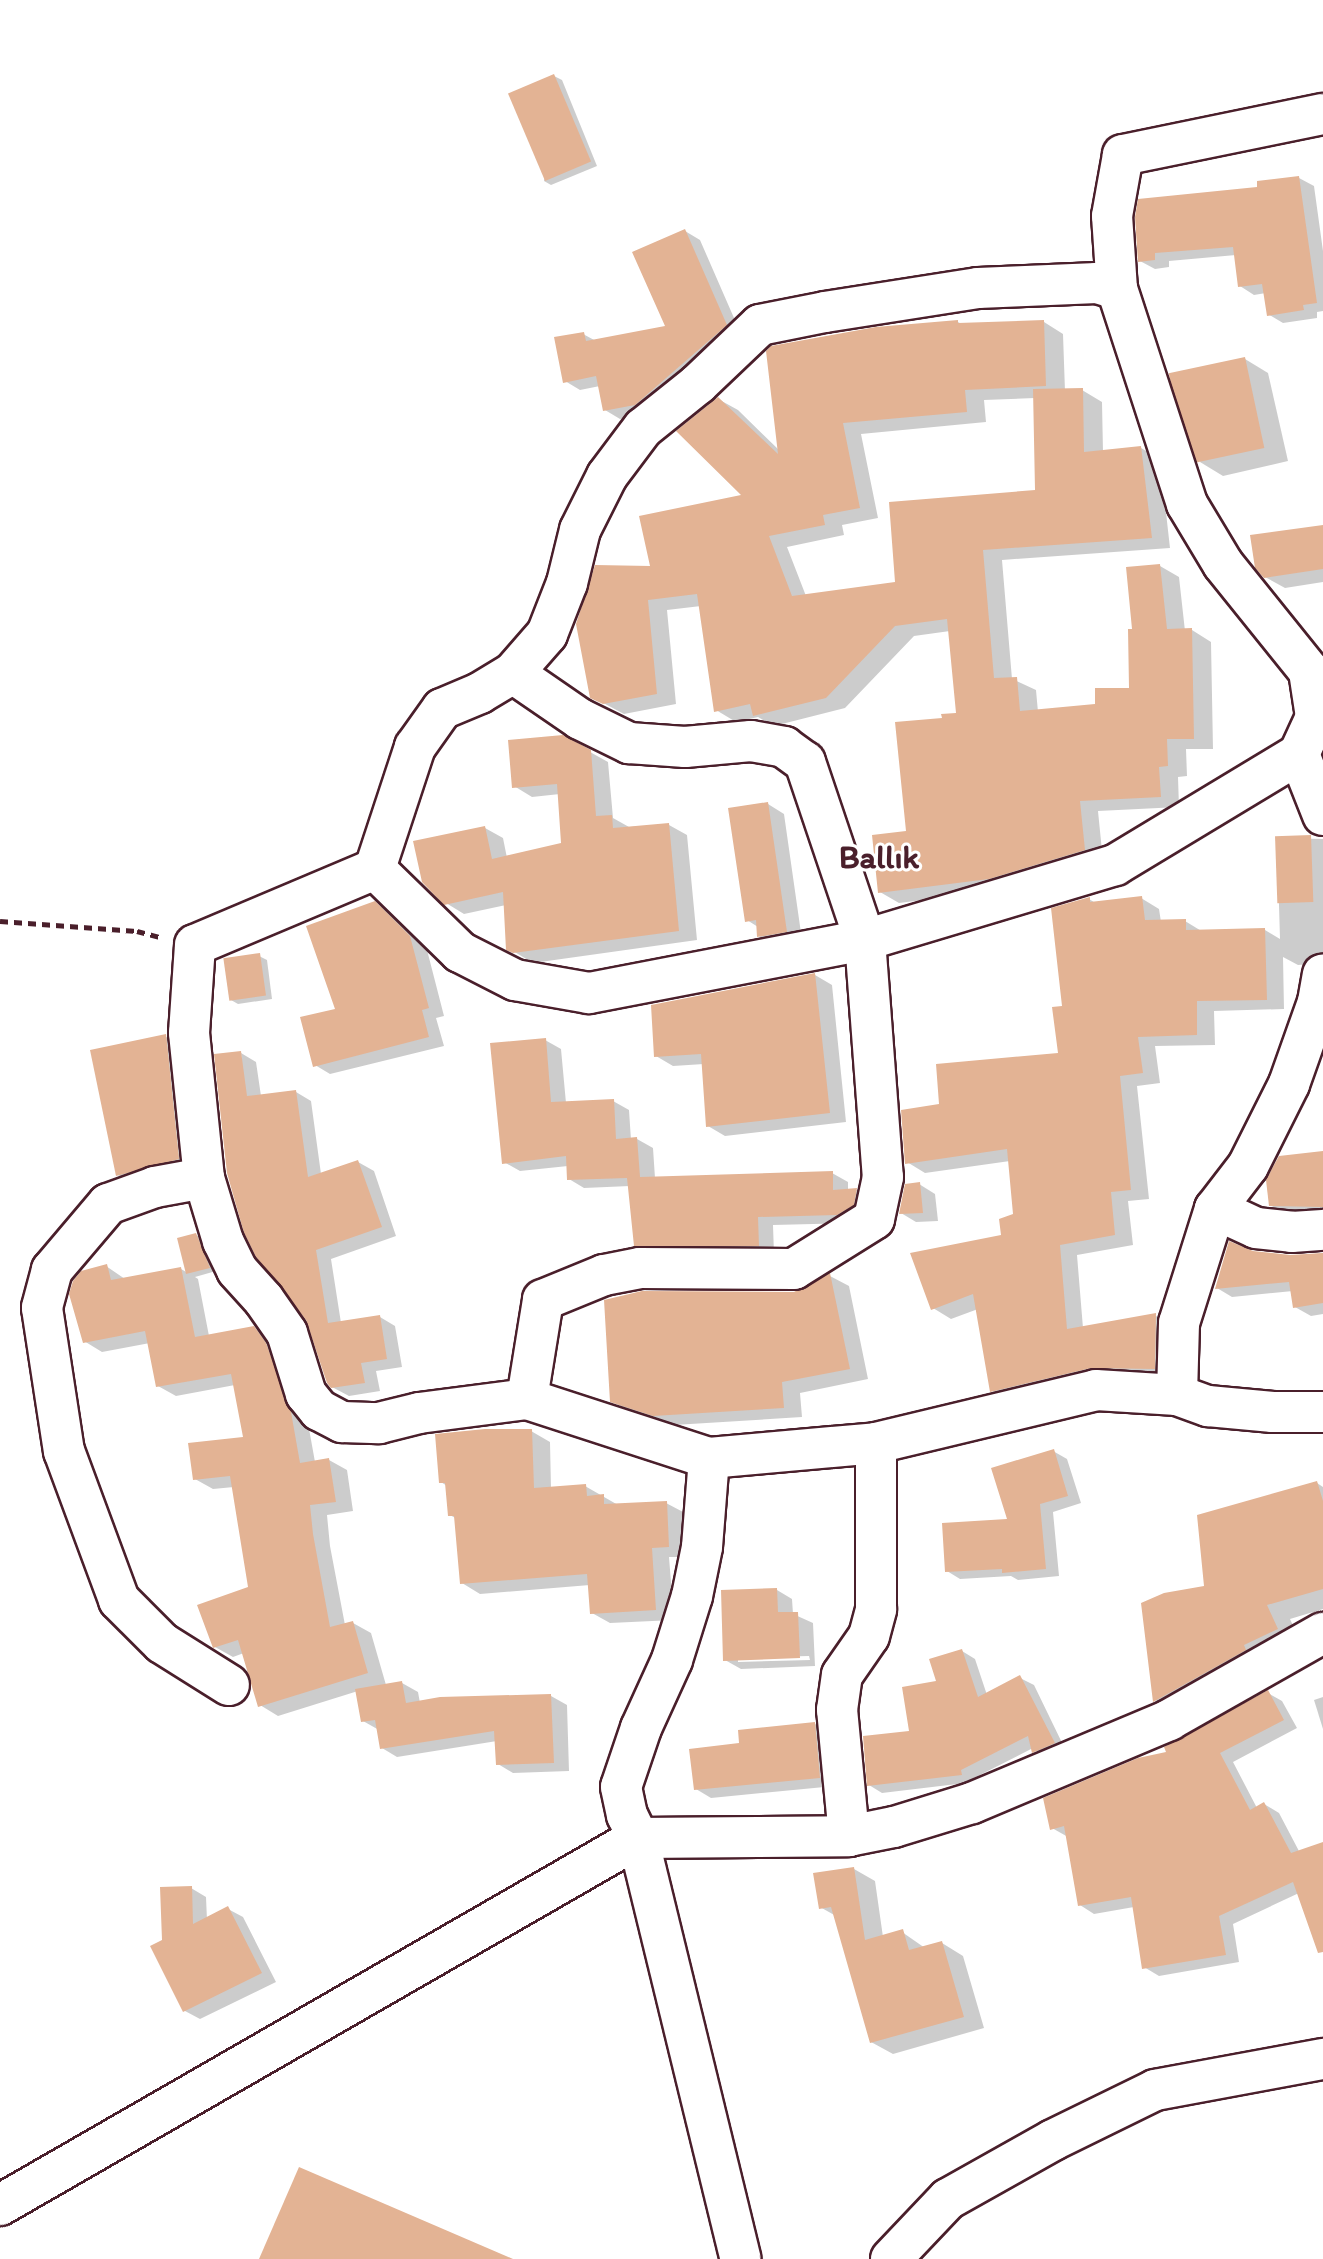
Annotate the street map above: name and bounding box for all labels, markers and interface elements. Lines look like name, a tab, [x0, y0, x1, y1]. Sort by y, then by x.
district label: Ballık	[839, 838, 919, 876]

